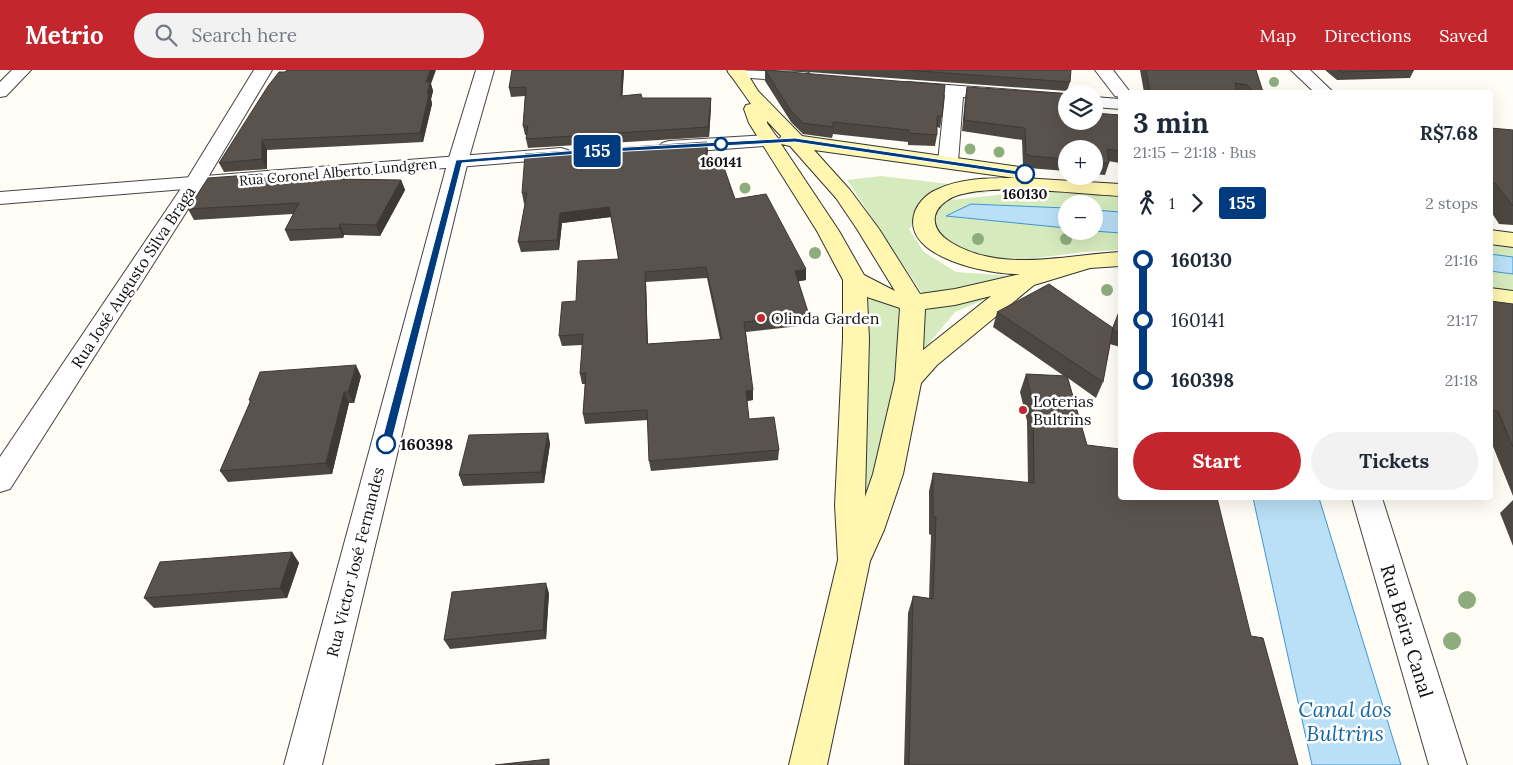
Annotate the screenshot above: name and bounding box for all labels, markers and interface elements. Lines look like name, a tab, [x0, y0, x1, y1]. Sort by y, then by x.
search box	[134, 13, 484, 58]
text: Metrio	[25, 20, 104, 51]
icon: search	[152, 21, 180, 49]
text: Search here	[192, 23, 297, 47]
text: Map	[1260, 24, 1296, 47]
text: Directions	[1324, 24, 1411, 47]
text: Saved	[1439, 24, 1488, 47]
map controls	[1058, 85, 1103, 240]
button: layers	[1058, 85, 1103, 130]
text: 3 min	[1133, 105, 1209, 141]
text: R$7.68	[1420, 121, 1478, 145]
line badge: 155	[568, 135, 626, 167]
marker: 160141	[714, 137, 728, 151]
text: 155	[584, 139, 610, 162]
button: +	[1058, 140, 1103, 185]
text: 21:15 – 21:18 · Bus	[1133, 142, 1256, 162]
place label: 160141	[700, 153, 742, 171]
street label: Rua Coronel Alberto Lundgren	[238, 154, 438, 190]
marker: 160130	[1015, 164, 1035, 184]
street label: Rua José Augusto Silva Braga	[67, 182, 199, 372]
place label: 160130	[1002, 185, 1048, 203]
icon: walk	[1133, 189, 1161, 217]
icon: forward	[1183, 189, 1211, 217]
text: 155	[1229, 191, 1256, 214]
text: 1	[1169, 193, 1175, 213]
text: 2 stops	[1425, 193, 1478, 213]
button: −	[1058, 195, 1103, 240]
text: 160130	[1171, 248, 1232, 272]
text: 21:16	[1445, 250, 1478, 270]
place label: Olinda Garden	[771, 308, 880, 328]
text: 160141	[1171, 308, 1225, 332]
text: 21:17	[1446, 310, 1478, 330]
marker: Olinda Garden	[755, 312, 767, 324]
text: 160398	[1171, 368, 1234, 392]
text: 21:18	[1445, 370, 1478, 390]
place label: Loterias Bultrins	[1033, 391, 1094, 429]
marker: Loterias Bultrins	[1017, 404, 1029, 416]
button: Start	[1133, 432, 1301, 490]
button: Tickets	[1311, 432, 1478, 490]
marker: 160398	[376, 434, 396, 454]
place label: 160398	[400, 434, 453, 454]
street label: Rua Victor José Fernandes	[322, 465, 388, 659]
street label: Rua Beira Canal	[1375, 561, 1439, 701]
water label: Canal dos Bultrins	[1298, 696, 1392, 747]

